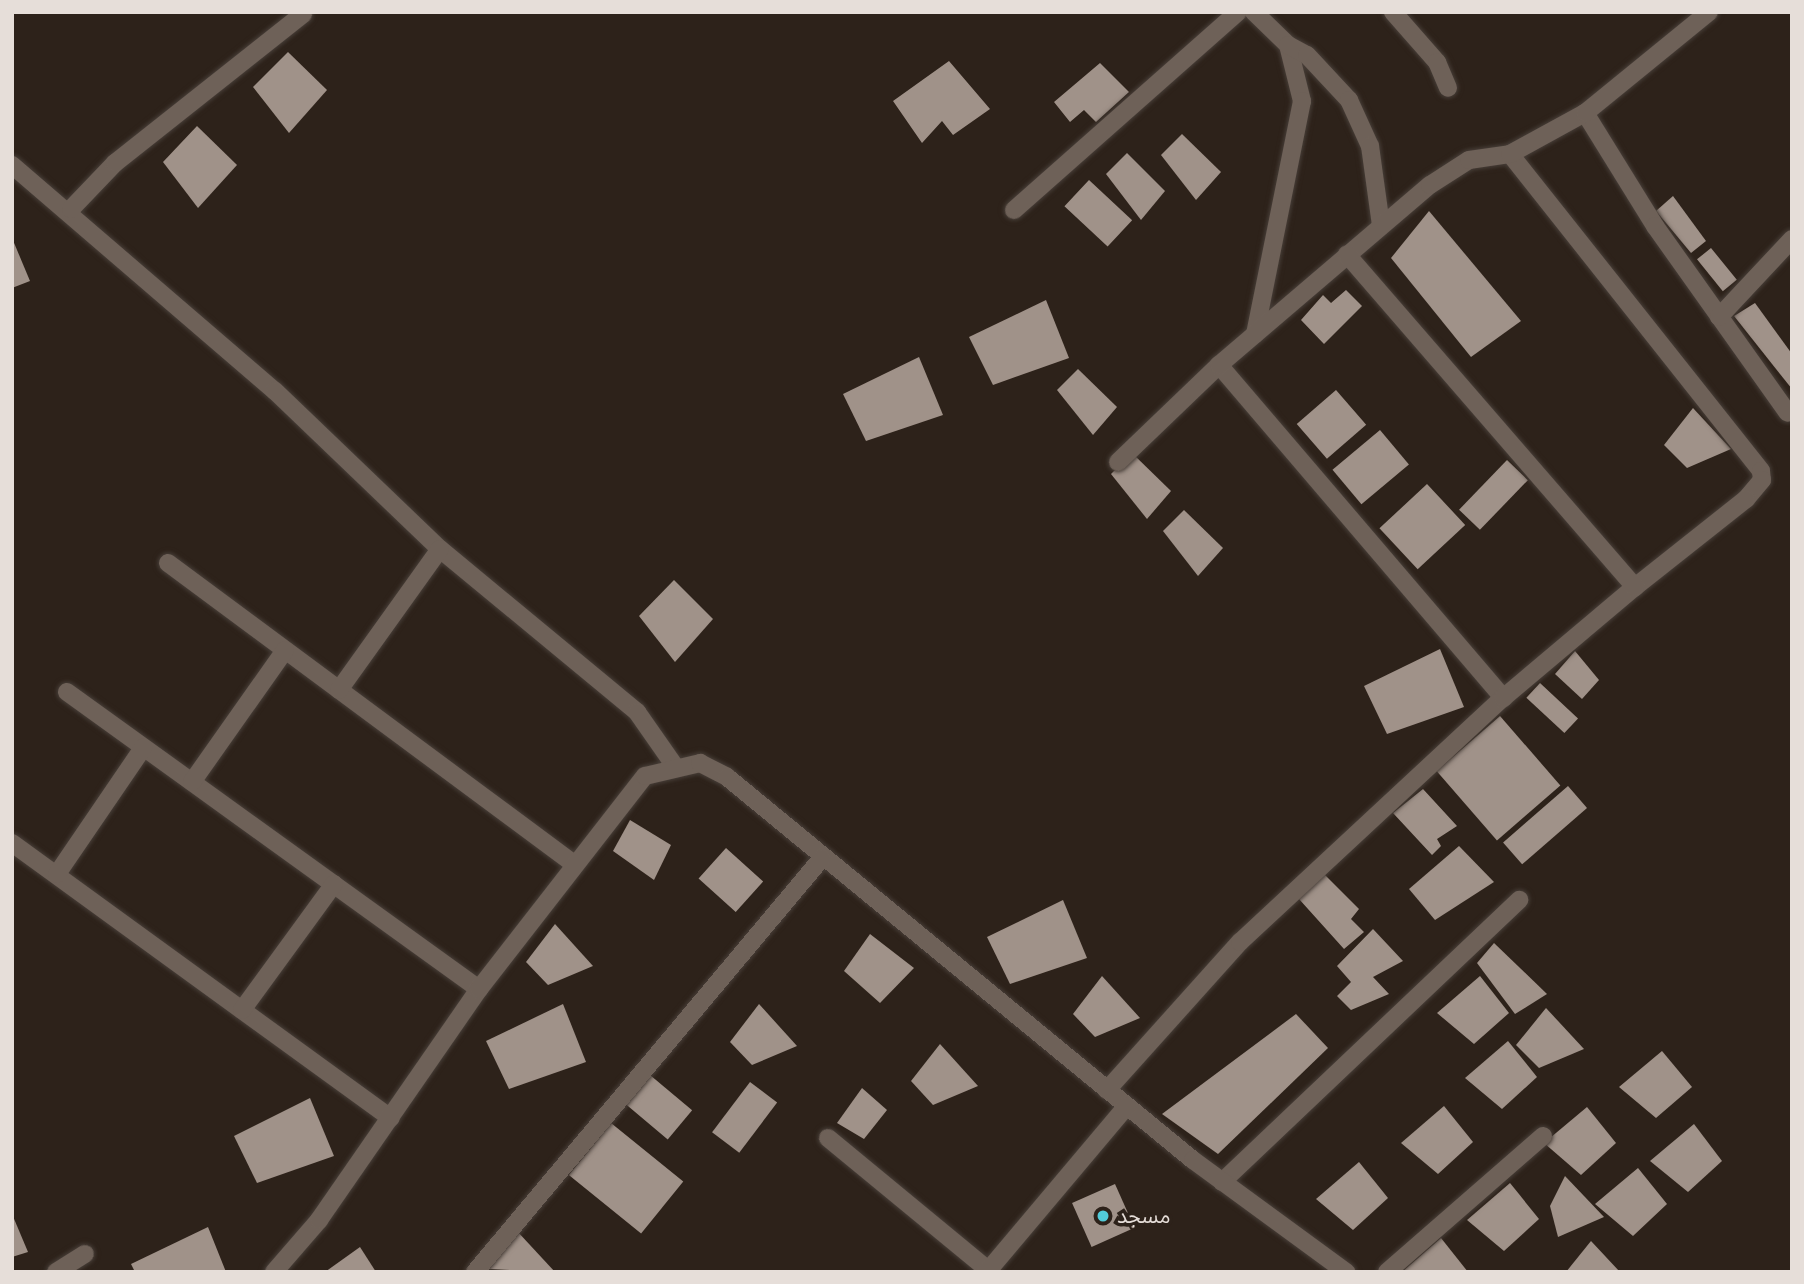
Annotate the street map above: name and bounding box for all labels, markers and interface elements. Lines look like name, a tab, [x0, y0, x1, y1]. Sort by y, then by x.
place label: مسجد	[1117, 1203, 1170, 1229]
marker: مسجد	[1095, 1208, 1111, 1224]

